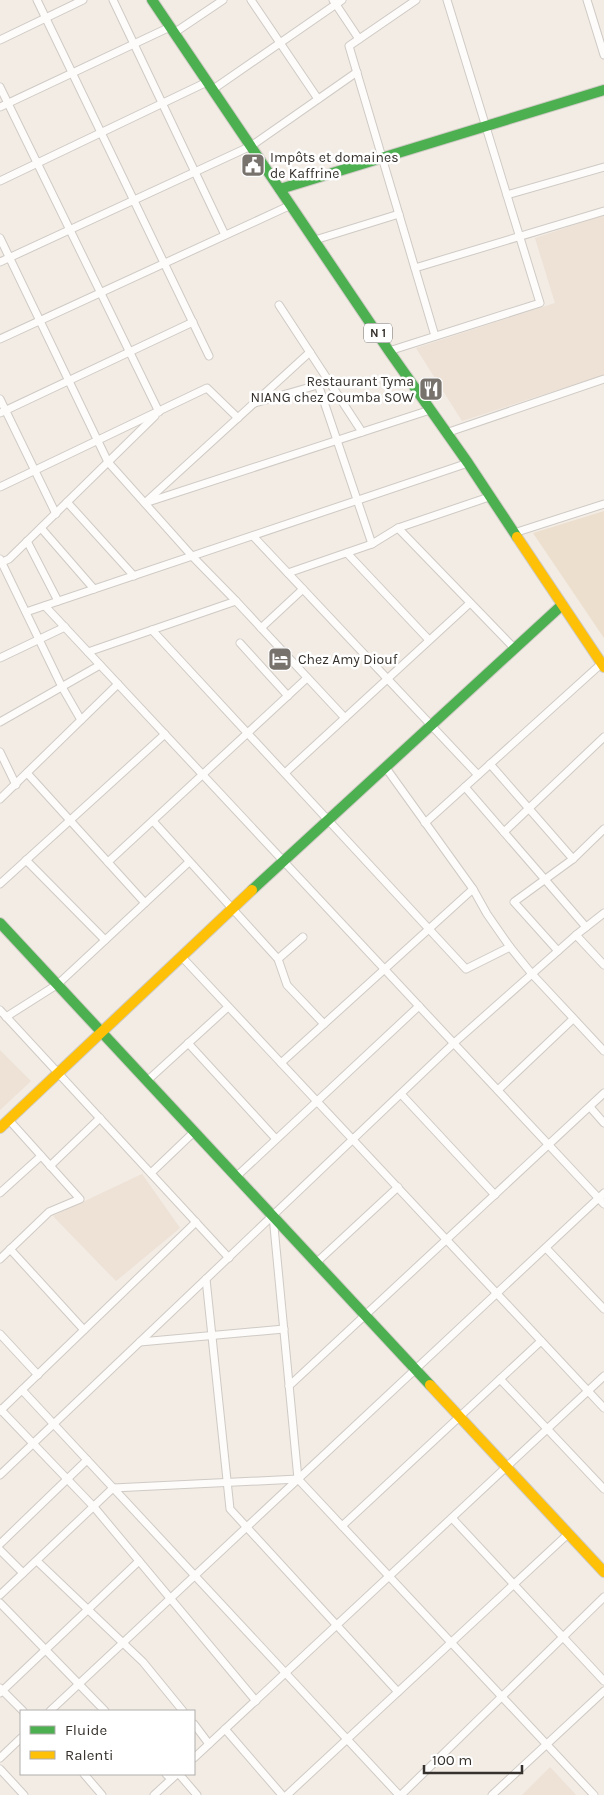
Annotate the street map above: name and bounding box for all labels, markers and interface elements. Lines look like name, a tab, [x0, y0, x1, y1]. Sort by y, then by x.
place label: Impôts et domaines de Kaffrine	[270, 149, 399, 182]
public building icon: Impôts et domaines de Kaffrine	[240, 152, 266, 178]
road number: N 1	[364, 323, 392, 342]
place label: Restaurant Tyma NIANG chez Coumba SOW	[251, 373, 414, 406]
restaurant icon: Restaurant Tyma NIANG chez Coumba SOW	[418, 376, 444, 402]
hotel icon: Chez Amy Diouf	[267, 646, 293, 672]
place label: Chez Amy Diouf	[298, 651, 398, 668]
legend	[20, 1710, 195, 1775]
text: Fluide	[65, 1721, 107, 1739]
scale bar	[424, 1742, 522, 1774]
text: Ralenti	[65, 1746, 114, 1764]
text: 100 m	[432, 1751, 472, 1769]

